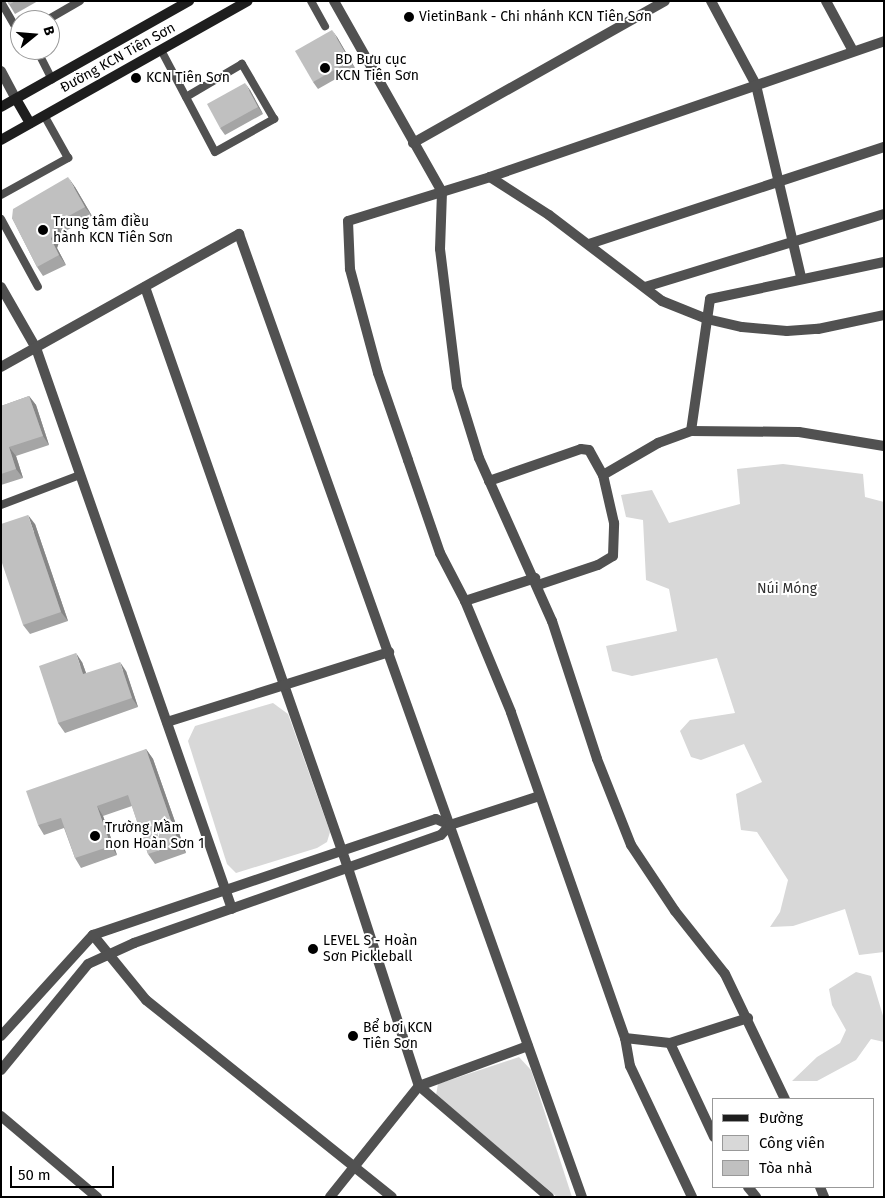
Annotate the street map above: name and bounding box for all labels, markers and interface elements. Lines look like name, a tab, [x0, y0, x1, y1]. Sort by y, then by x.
place label: VietinBank - Chi nhánh KCN Tiên Sơn	[419, 9, 652, 25]
north arrow	[10, 10, 60, 60]
marker: VietinBank - Chi nhánh KCN Tiên Sơn	[403, 11, 415, 23]
street label: Đường KCN Tiên Sơn	[58, 19, 178, 97]
text: B	[39, 24, 58, 37]
place label: BD Bưu cục KCN Tiên Sơn	[335, 52, 419, 84]
marker: BD Bưu cục KCN Tiên Sơn	[319, 62, 331, 74]
place label: KCN Tiên Sơn	[146, 70, 230, 86]
marker: KCN Tiên Sơn	[130, 72, 142, 84]
place label: Trung tâm điều hành KCN Tiên Sơn	[53, 214, 173, 246]
marker: Trung tâm điều hành KCN Tiên Sơn	[37, 224, 49, 236]
park label: Núi Móng	[757, 581, 817, 597]
place label: Trường Mầm non Hoàn Sơn 1	[105, 820, 204, 852]
marker: Trường Mầm non Hoàn Sơn 1	[89, 830, 101, 842]
place label: LEVEL S - Hoàn Sơn Pickleball	[323, 933, 417, 966]
marker: LEVEL S - Hoàn Sơn Pickleball	[307, 943, 319, 955]
place label: Bể bơi KCN Tiên Sơn	[363, 1020, 433, 1052]
marker: Bể bơi KCN Tiên Sơn	[347, 1030, 359, 1042]
legend	[712, 1098, 875, 1188]
text: Đường	[759, 1109, 803, 1127]
text: Công viên	[759, 1134, 825, 1152]
scale bar	[12, 1156, 116, 1188]
text: Tòa nhà	[759, 1159, 812, 1177]
text: 50 m	[18, 1166, 51, 1184]

